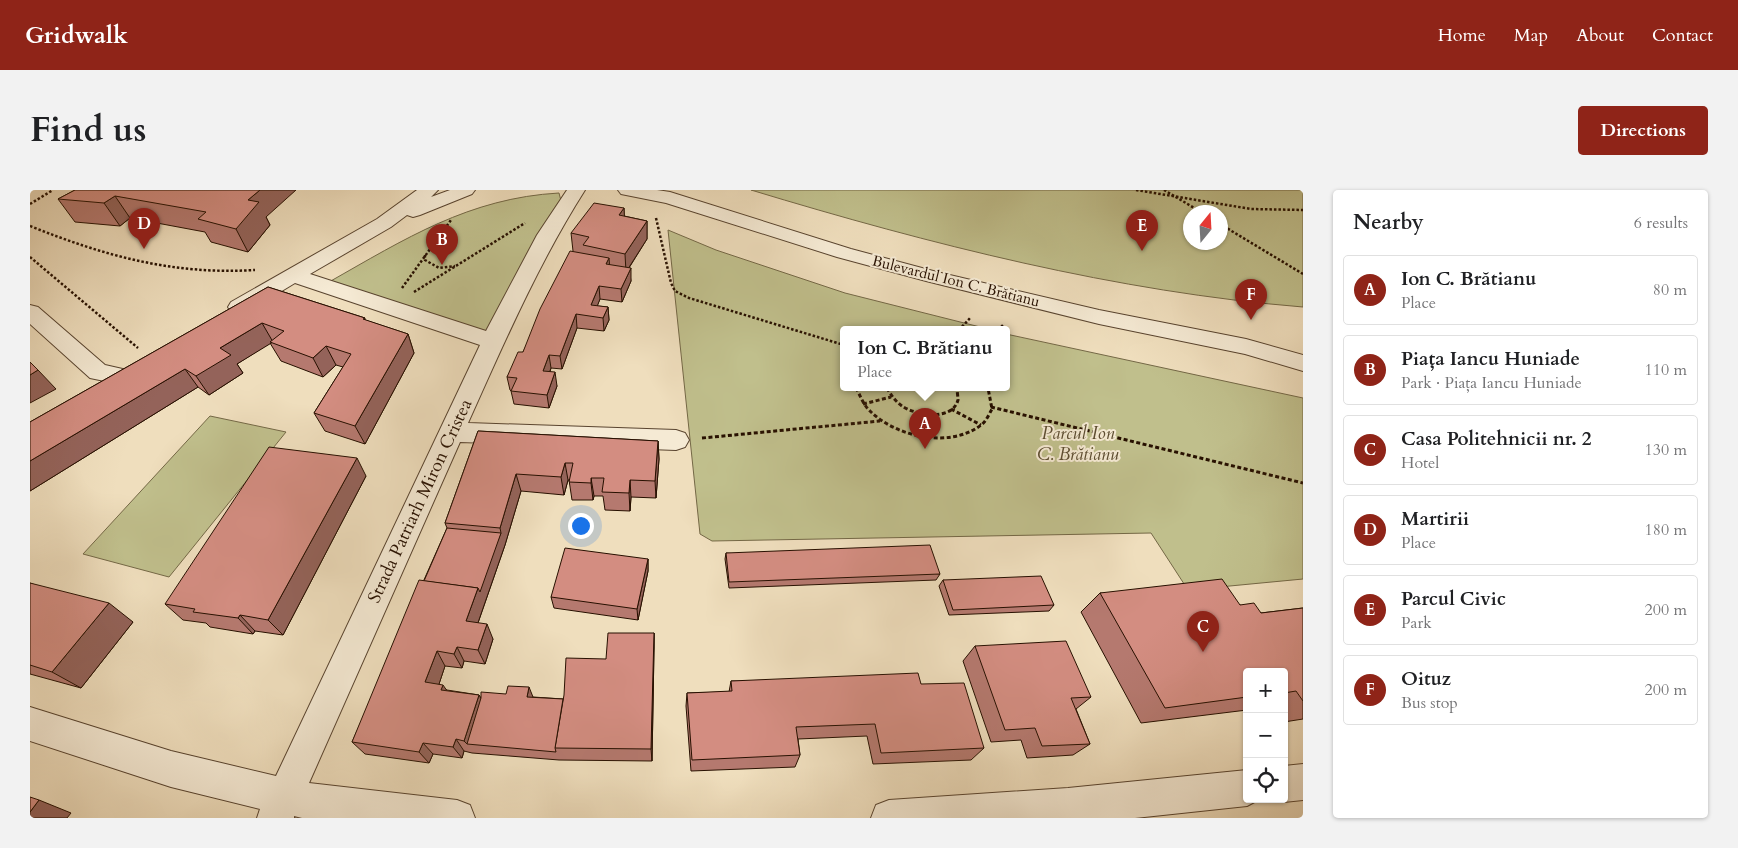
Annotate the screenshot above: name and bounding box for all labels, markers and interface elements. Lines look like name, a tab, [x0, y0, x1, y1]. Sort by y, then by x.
text: Gridwalk	[25, 19, 128, 52]
text: Home	[1438, 23, 1486, 48]
text: Map	[1514, 23, 1548, 48]
text: About	[1576, 23, 1624, 48]
text: Contact	[1652, 23, 1713, 48]
text: Find us	[30, 106, 146, 154]
button: Directions	[1578, 106, 1708, 155]
north arrow	[1183, 205, 1228, 250]
pin: D	[128, 208, 160, 249]
text: Nearby	[1353, 208, 1424, 237]
pin: E	[1126, 210, 1158, 251]
text: 6 results	[1634, 212, 1688, 234]
pin: B	[426, 224, 458, 265]
street label: Bulevardul Ion C. Brătianu	[870, 250, 1042, 312]
text: Ion C. Brătianu	[1401, 266, 1536, 292]
pin: F	[1235, 279, 1267, 320]
text: A	[1364, 279, 1376, 301]
text: 80 m	[1653, 279, 1687, 301]
text: Place	[1401, 292, 1436, 314]
popup	[840, 326, 1010, 391]
text: Ion C. Brătianu	[857, 335, 993, 361]
text: Piața Iancu Huniade	[1401, 346, 1580, 372]
text: B	[1364, 359, 1376, 381]
text: 110 m	[1645, 359, 1687, 381]
text: Place	[857, 361, 892, 383]
text: Park · Piața Iancu Huniade	[1401, 372, 1582, 394]
street label: Strada Patriarh Miron Cristea	[362, 395, 478, 607]
pin: A	[909, 408, 941, 449]
park label: Parcul Ion C. Brătianu	[1037, 421, 1119, 467]
text: Casa Politehnicii nr. 2	[1401, 426, 1592, 452]
text: C	[1364, 439, 1376, 461]
text: 130 m	[1645, 439, 1687, 461]
text: Hotel	[1401, 452, 1439, 474]
text: Martirii	[1401, 506, 1469, 532]
your location	[568, 513, 594, 539]
text: D	[1363, 519, 1377, 541]
text: 180 m	[1645, 519, 1687, 541]
text: Place	[1401, 532, 1436, 554]
text: Parcul Civic	[1401, 586, 1506, 612]
text: E	[1365, 599, 1375, 621]
text: 200 m	[1645, 599, 1687, 621]
pin: C	[1187, 611, 1219, 652]
text: Park	[1401, 612, 1432, 634]
text: Oituz	[1401, 666, 1451, 692]
map controls	[1243, 668, 1288, 803]
button: +	[1243, 668, 1288, 713]
text: F	[1365, 679, 1375, 701]
text: 200 m	[1645, 679, 1687, 701]
text: Bus stop	[1401, 692, 1458, 714]
button: −	[1243, 713, 1288, 758]
button: locate	[1243, 758, 1288, 803]

